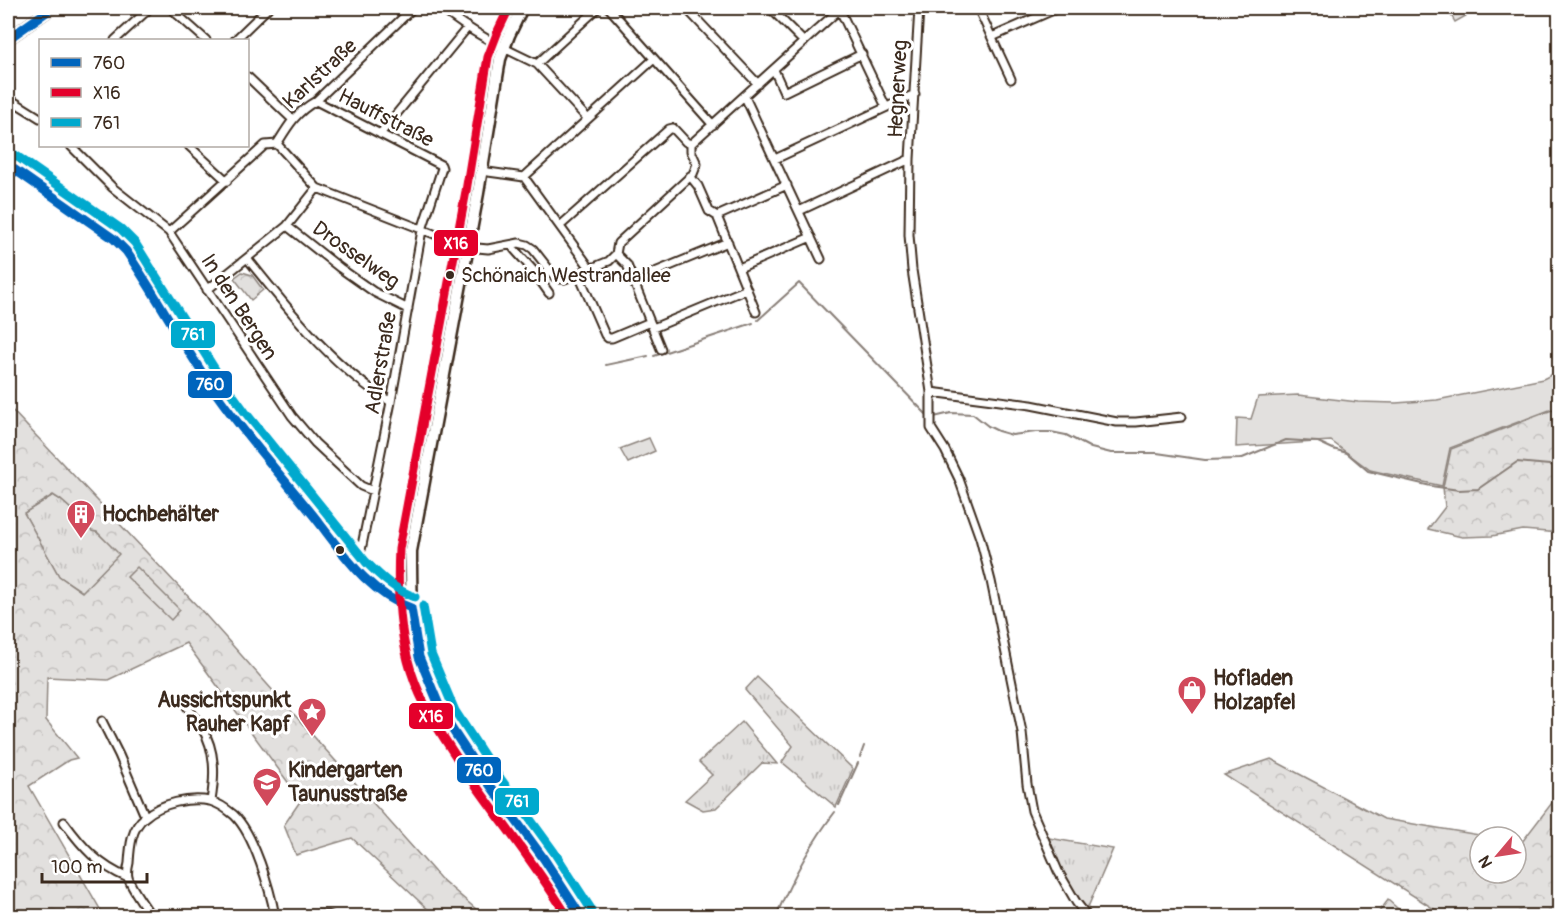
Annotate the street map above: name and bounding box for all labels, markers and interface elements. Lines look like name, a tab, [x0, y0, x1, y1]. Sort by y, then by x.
street label: Karlstraße	[277, 32, 363, 115]
legend	[39, 39, 249, 147]
street label: Hegnerweg	[882, 39, 914, 139]
text: 760	[93, 52, 125, 75]
text: X16	[93, 82, 121, 105]
street label: Hauffstraße	[334, 82, 439, 154]
text: 761	[93, 112, 120, 135]
street label: Drosselweg	[307, 215, 405, 295]
line badge: X16	[433, 229, 479, 257]
text: X16	[444, 234, 468, 254]
street label: In den Bergen	[195, 249, 283, 365]
place label: Schönaich Westrandallee	[461, 263, 671, 288]
marker: Schönaich Westrandallee	[444, 269, 456, 281]
street label: Adlerstraße	[359, 309, 403, 416]
line badge: 761	[170, 320, 216, 349]
text: 761	[181, 325, 205, 345]
line badge: 760	[187, 370, 233, 399]
text: 760	[196, 375, 224, 395]
building icon: Hochbehälter	[65, 498, 97, 540]
place label: Hochbehälter	[102, 501, 219, 528]
unlabelled marker	[334, 544, 346, 556]
place label: Hofladen Holzapfel	[1213, 665, 1296, 716]
shop icon: Hofladen Holzapfel	[1176, 674, 1208, 716]
place label: Aussichtspunkt Rauher Kapf	[157, 687, 292, 738]
place icon: Aussichtspunkt Rauher Kapf	[296, 696, 328, 738]
line badge: X16	[408, 702, 454, 730]
text: X16	[419, 707, 443, 727]
line badge: 760	[456, 756, 502, 784]
place label: Kindergarten Taunusstraße	[287, 757, 408, 808]
text: 760	[465, 761, 493, 781]
school or university icon: Kindergarten Taunusstraße	[251, 766, 283, 808]
line badge: 761	[494, 787, 540, 816]
text: 761	[505, 792, 529, 812]
north arrow	[1468, 825, 1528, 885]
scale bar	[42, 846, 147, 884]
text: N	[1474, 852, 1497, 871]
text: 100 m	[51, 856, 103, 879]

